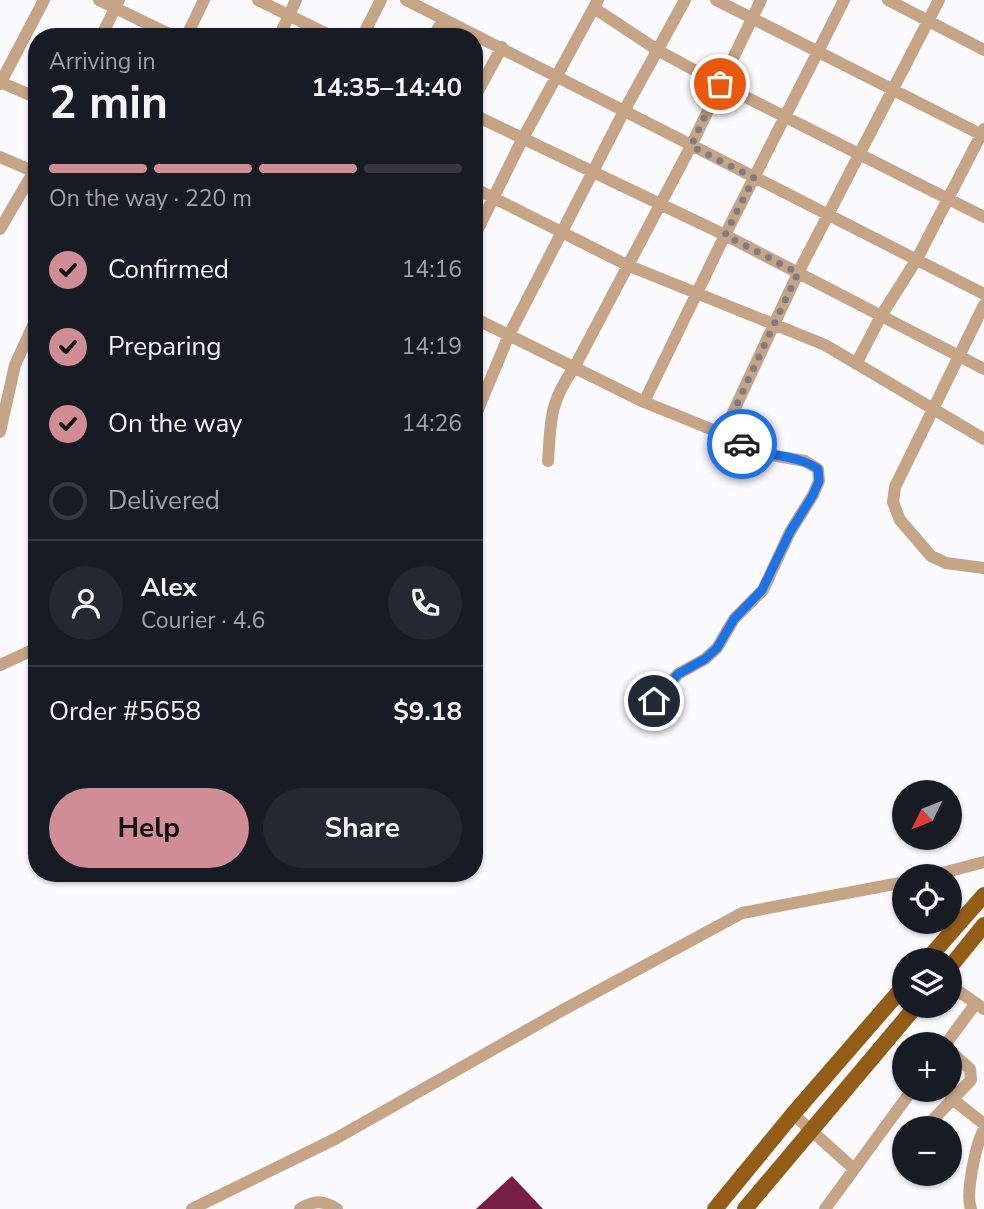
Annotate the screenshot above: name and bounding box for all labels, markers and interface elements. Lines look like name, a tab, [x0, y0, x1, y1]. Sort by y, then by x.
text: Arriving in	[49, 46, 156, 77]
pin	[690, 54, 750, 114]
icon: bag	[701, 65, 739, 103]
text: 14:35–14:40	[311, 70, 462, 105]
text: 2 min	[49, 71, 168, 134]
text: On the way · 220 m	[49, 183, 252, 214]
icon: check	[49, 251, 87, 289]
text: Confirmed	[108, 252, 229, 287]
text: 14:16	[402, 254, 462, 285]
icon: check	[49, 328, 87, 366]
text: Preparing	[108, 329, 221, 364]
text: 14:19	[402, 331, 462, 362]
icon: check	[49, 405, 87, 443]
text: On the way	[108, 406, 242, 441]
text: 14:26	[402, 408, 462, 439]
courier	[707, 409, 777, 479]
icon: car	[723, 425, 761, 463]
text: Delivered	[108, 483, 220, 518]
button: person	[49, 566, 123, 640]
button: phone	[388, 566, 462, 640]
text: Alex	[141, 570, 197, 605]
text: Courier · 4.6	[141, 605, 265, 636]
pin	[624, 671, 684, 731]
icon: home	[635, 682, 673, 720]
text: Order #5658	[49, 694, 201, 729]
text: $9.18	[393, 694, 462, 729]
north arrow	[892, 780, 962, 850]
map controls	[892, 780, 962, 1186]
button: Help	[49, 788, 249, 868]
button: Share	[263, 788, 462, 868]
button: locate	[892, 864, 962, 934]
button: layers	[892, 948, 962, 1018]
button: +	[892, 1032, 962, 1102]
button: −	[892, 1116, 962, 1186]

